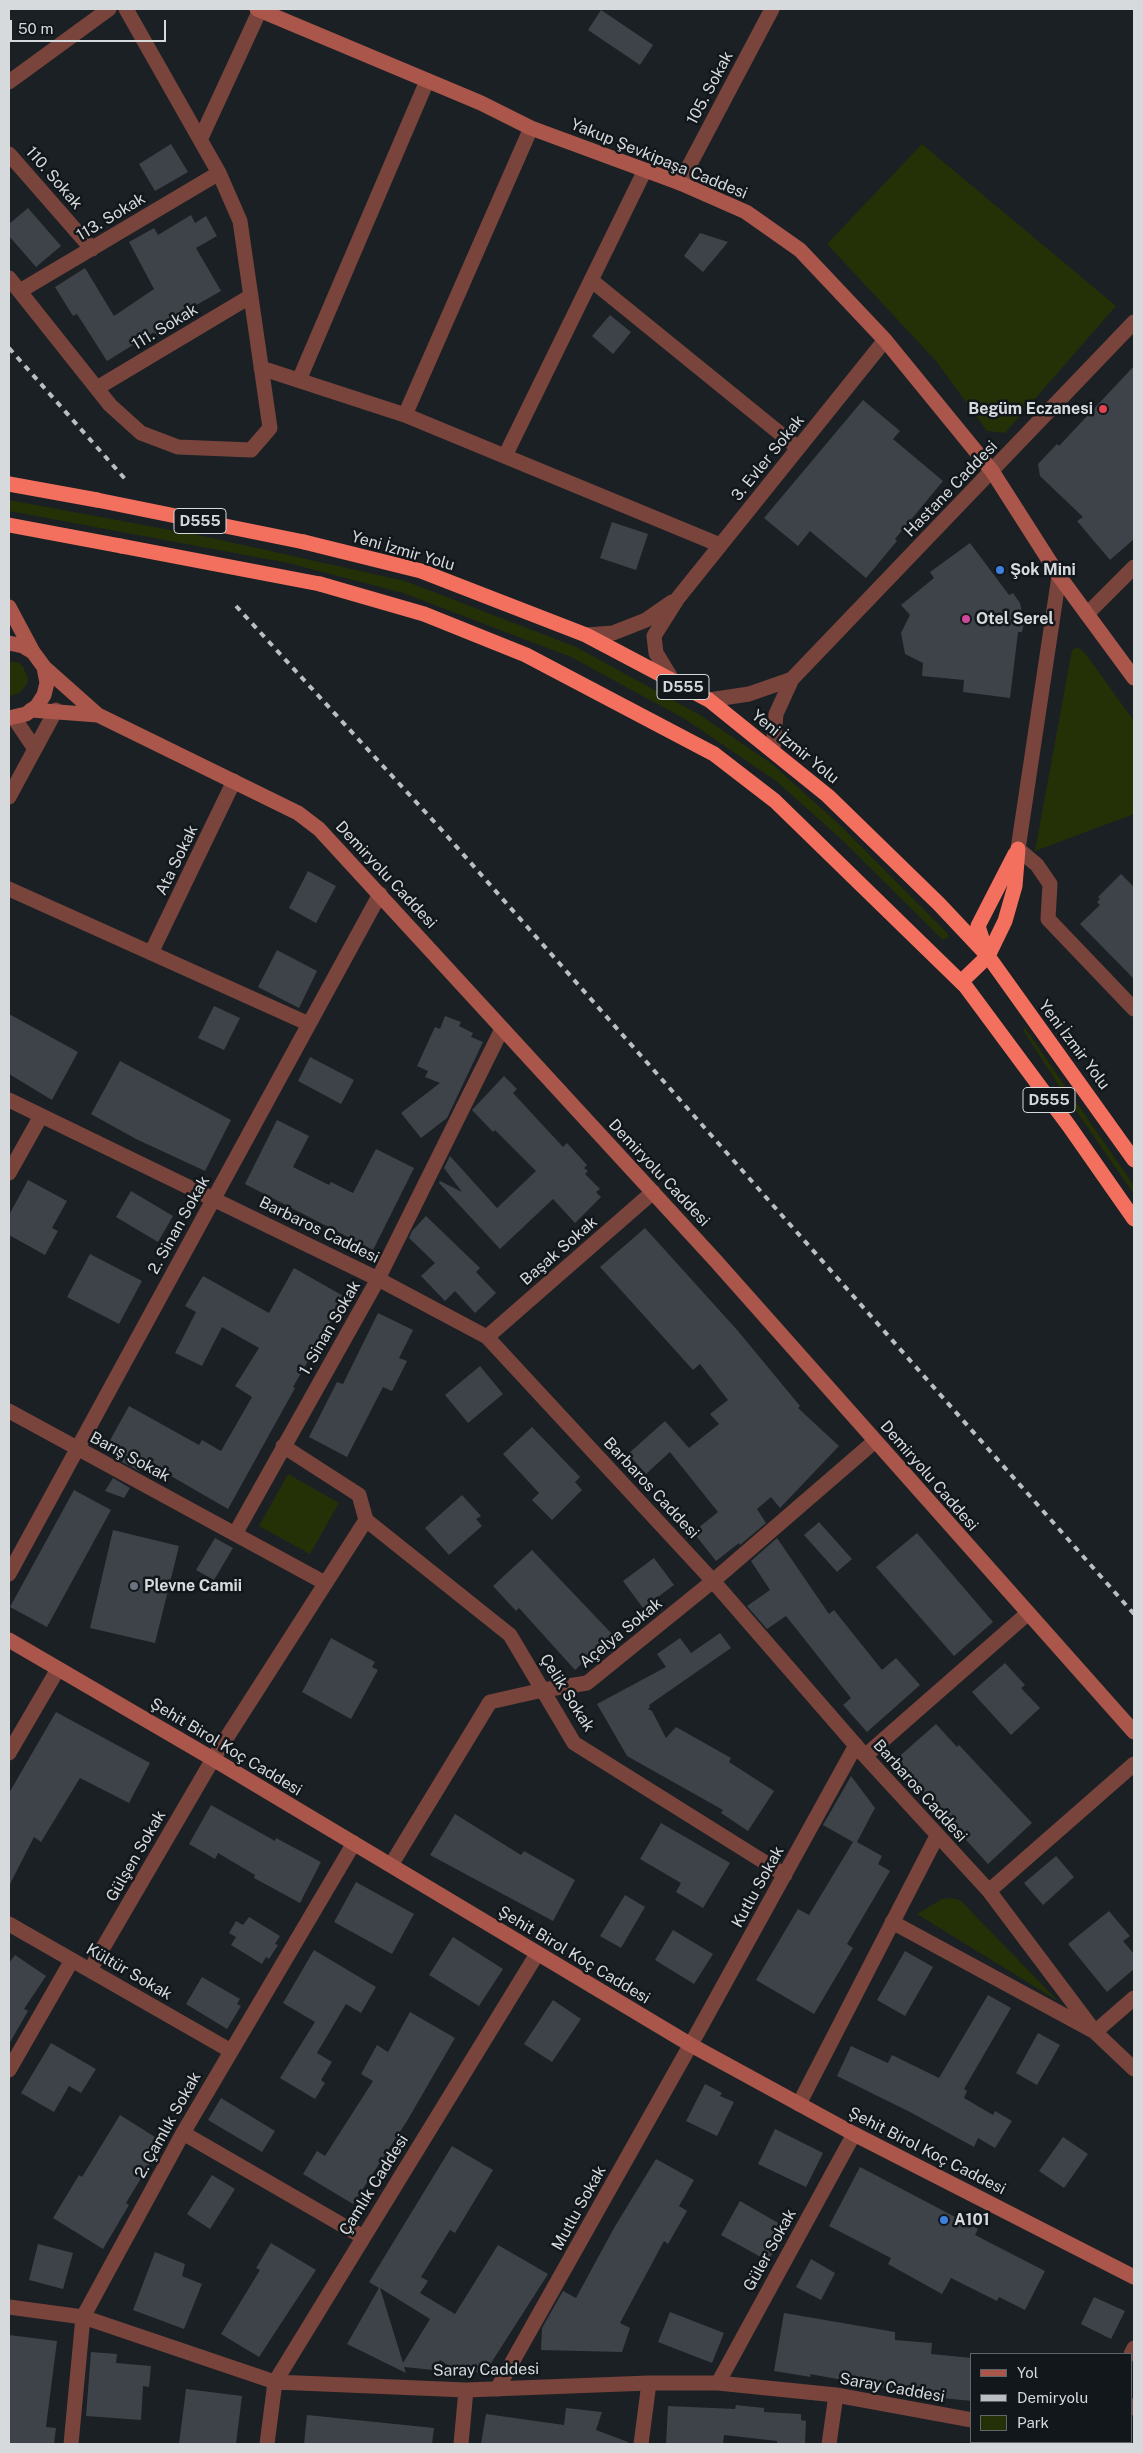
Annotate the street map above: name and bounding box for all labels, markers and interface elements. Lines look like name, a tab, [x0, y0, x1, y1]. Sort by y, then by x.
scale bar	[12, 10, 169, 42]
text: 50 m	[18, 20, 53, 37]
street label: 105. Sokak	[683, 48, 737, 128]
street label: Yakup Şevkipaşa Caddesi	[568, 115, 750, 203]
street label: 110. Sokak	[22, 143, 86, 213]
street label: 113. Sokak	[73, 189, 149, 245]
street label: 111. Sokak	[129, 300, 201, 354]
place label: Begüm Eczanesi	[968, 399, 1093, 419]
marker: Begüm Eczanesi	[1097, 403, 1109, 415]
street label: 3. Evler Sokak	[727, 411, 809, 505]
street label: Hastane Caddesi	[900, 437, 1002, 541]
road number: D555	[174, 508, 226, 534]
street label: Yeni İzmir Yolu	[349, 527, 457, 575]
place label: Şok Mini	[1010, 560, 1076, 580]
marker: Şok Mini	[994, 564, 1006, 576]
place label: Otel Serel	[976, 609, 1054, 629]
marker: Otel Serel	[960, 613, 972, 625]
road number: D555	[657, 674, 709, 700]
street label: Yeni İzmir Yolu	[747, 706, 843, 788]
street label: Demiryolu Caddesi	[331, 817, 441, 933]
street label: Ata Sokak	[152, 822, 202, 898]
street label: Yeni İzmir Yolu	[1034, 997, 1114, 1093]
road number: D555	[1023, 1088, 1075, 1112]
street label: Demiryolu Caddesi	[604, 1115, 714, 1231]
street label: 2. Sinan Sokak	[144, 1173, 214, 1277]
street label: Barbaros Caddesi	[256, 1193, 382, 1267]
street label: Başak Sokak	[517, 1212, 601, 1290]
street label: 1. Sinan Sokak	[295, 1277, 365, 1379]
street label: Demiryolu Caddesi	[876, 1417, 982, 1535]
street label: Barış Sokak	[87, 1428, 173, 1486]
street label: Barbaros Caddesi	[599, 1434, 703, 1542]
place label: Plevne Camii	[144, 1576, 242, 1596]
marker: Plevne Camii	[128, 1580, 140, 1592]
street label: Açelya Sokak	[576, 1594, 666, 1672]
street label: Çelik Sokak	[536, 1651, 598, 1735]
street label: Şehit Birol Koç Caddesi	[147, 1694, 305, 1800]
street label: Barbaros Caddesi	[869, 1736, 971, 1846]
street label: Gülşen Sokak	[102, 1807, 170, 1905]
street label: Kutlu Sokak	[728, 1843, 788, 1931]
street label: Şehit Birol Koç Caddesi	[495, 1902, 653, 2008]
street label: Kültür Sokak	[83, 1940, 175, 2004]
street label: 2. Çamlık Sokak	[131, 2068, 205, 2182]
street label: Şehit Birol Koç Caddesi	[845, 2103, 1009, 2199]
street label: Çamlık Caddesi	[335, 2131, 413, 2239]
street label: Mutlu Sokak	[548, 2162, 610, 2254]
street label: Güler Sokak	[740, 2205, 800, 2295]
place label: A101	[954, 2210, 990, 2230]
marker: A101	[938, 2214, 950, 2226]
legend	[970, 2353, 1133, 2443]
street label: Saray Caddesi	[433, 2359, 539, 2381]
text: Yol	[1017, 2364, 1038, 2381]
street label: Saray Caddesi	[838, 2369, 946, 2407]
text: Demiryolu	[1017, 2389, 1088, 2406]
text: Park	[1017, 2414, 1049, 2431]

